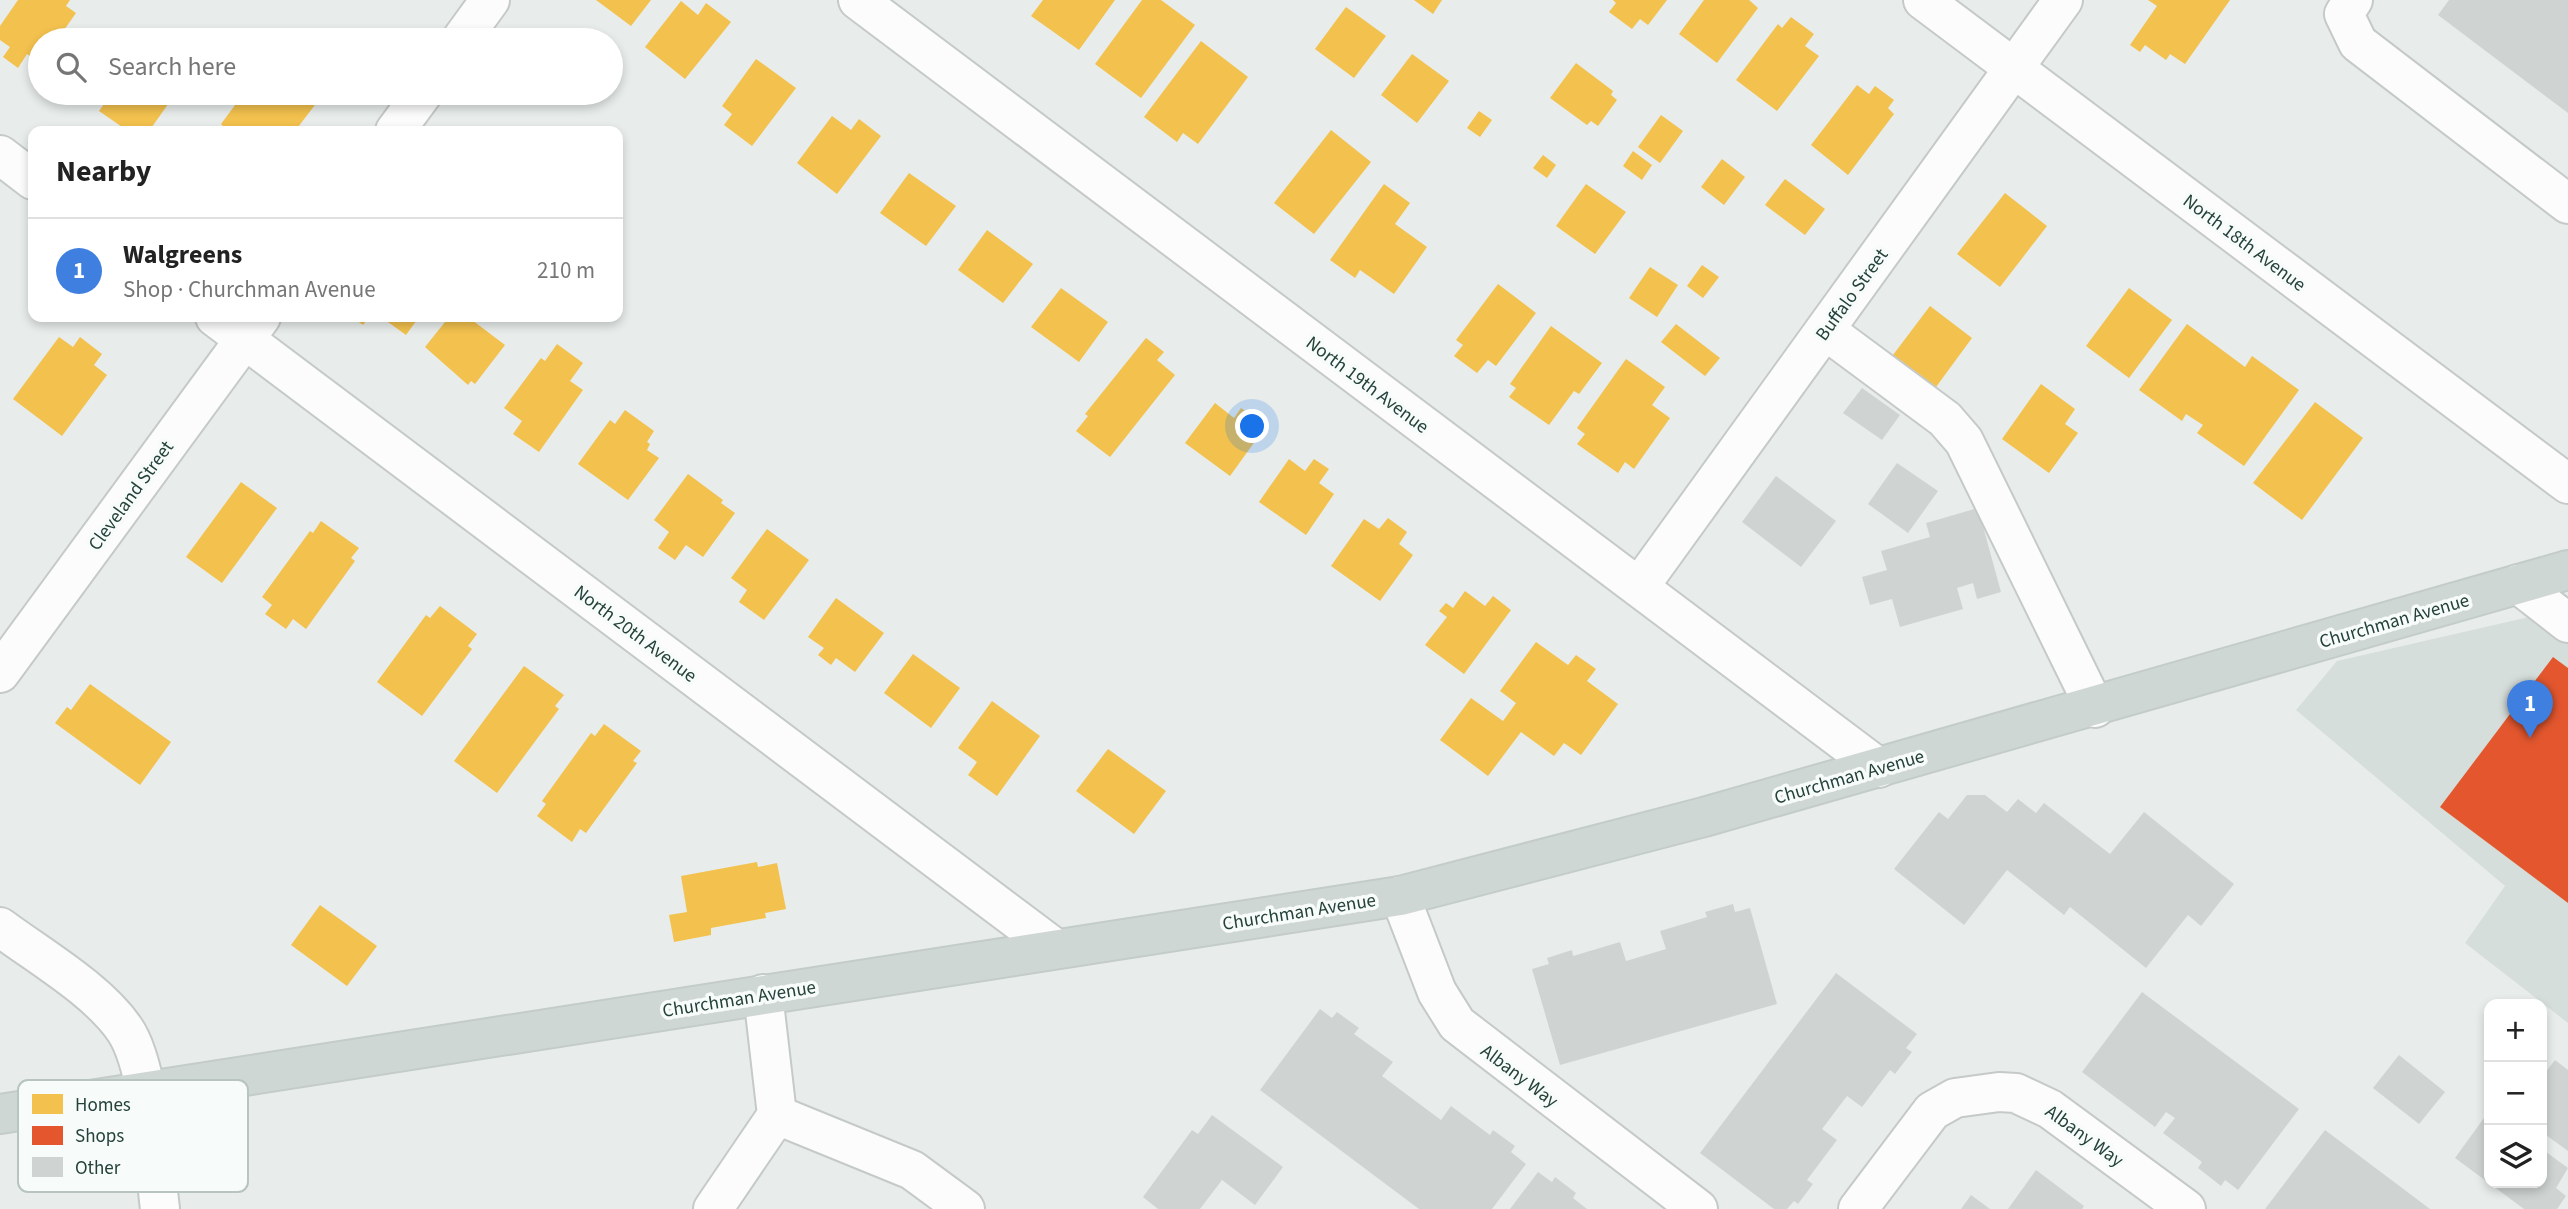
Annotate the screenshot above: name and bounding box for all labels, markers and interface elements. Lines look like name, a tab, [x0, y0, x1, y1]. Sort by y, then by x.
search box	[28, 28, 623, 105]
icon: search	[52, 48, 90, 86]
text: Search here	[108, 48, 236, 85]
text: Nearby	[56, 150, 151, 193]
street label: North 18th Avenue	[2177, 188, 2311, 298]
text: Walgreens	[123, 236, 242, 273]
street label: Buffalo Street	[1809, 243, 1895, 347]
text: 1	[73, 254, 85, 287]
text: 210 m	[537, 254, 595, 287]
text: Shop · Churchman Avenue	[123, 273, 376, 306]
street label: North 19th Avenue	[1300, 330, 1434, 440]
your location	[1235, 409, 1269, 443]
street label: Cleveland Street	[82, 435, 181, 556]
street label: North 20th Avenue	[568, 579, 702, 689]
street label: Churchman Avenue	[2316, 587, 2473, 656]
pin: 1	[2507, 680, 2553, 738]
street label: Churchman Avenue	[1771, 743, 1928, 812]
street label: Churchman Avenue	[1221, 887, 1378, 938]
street label: Churchman Avenue	[661, 974, 818, 1025]
map controls	[2484, 999, 2547, 1188]
button: +	[2484, 999, 2547, 1062]
street label: Albany Way	[1475, 1038, 1564, 1114]
button: −	[2484, 1062, 2547, 1125]
legend	[18, 1080, 248, 1192]
text: Homes	[75, 1092, 131, 1119]
street label: Albany Way	[2039, 1099, 2129, 1174]
text: Shops	[75, 1123, 124, 1150]
button: layers	[2484, 1125, 2547, 1188]
text: Other	[75, 1155, 121, 1182]

